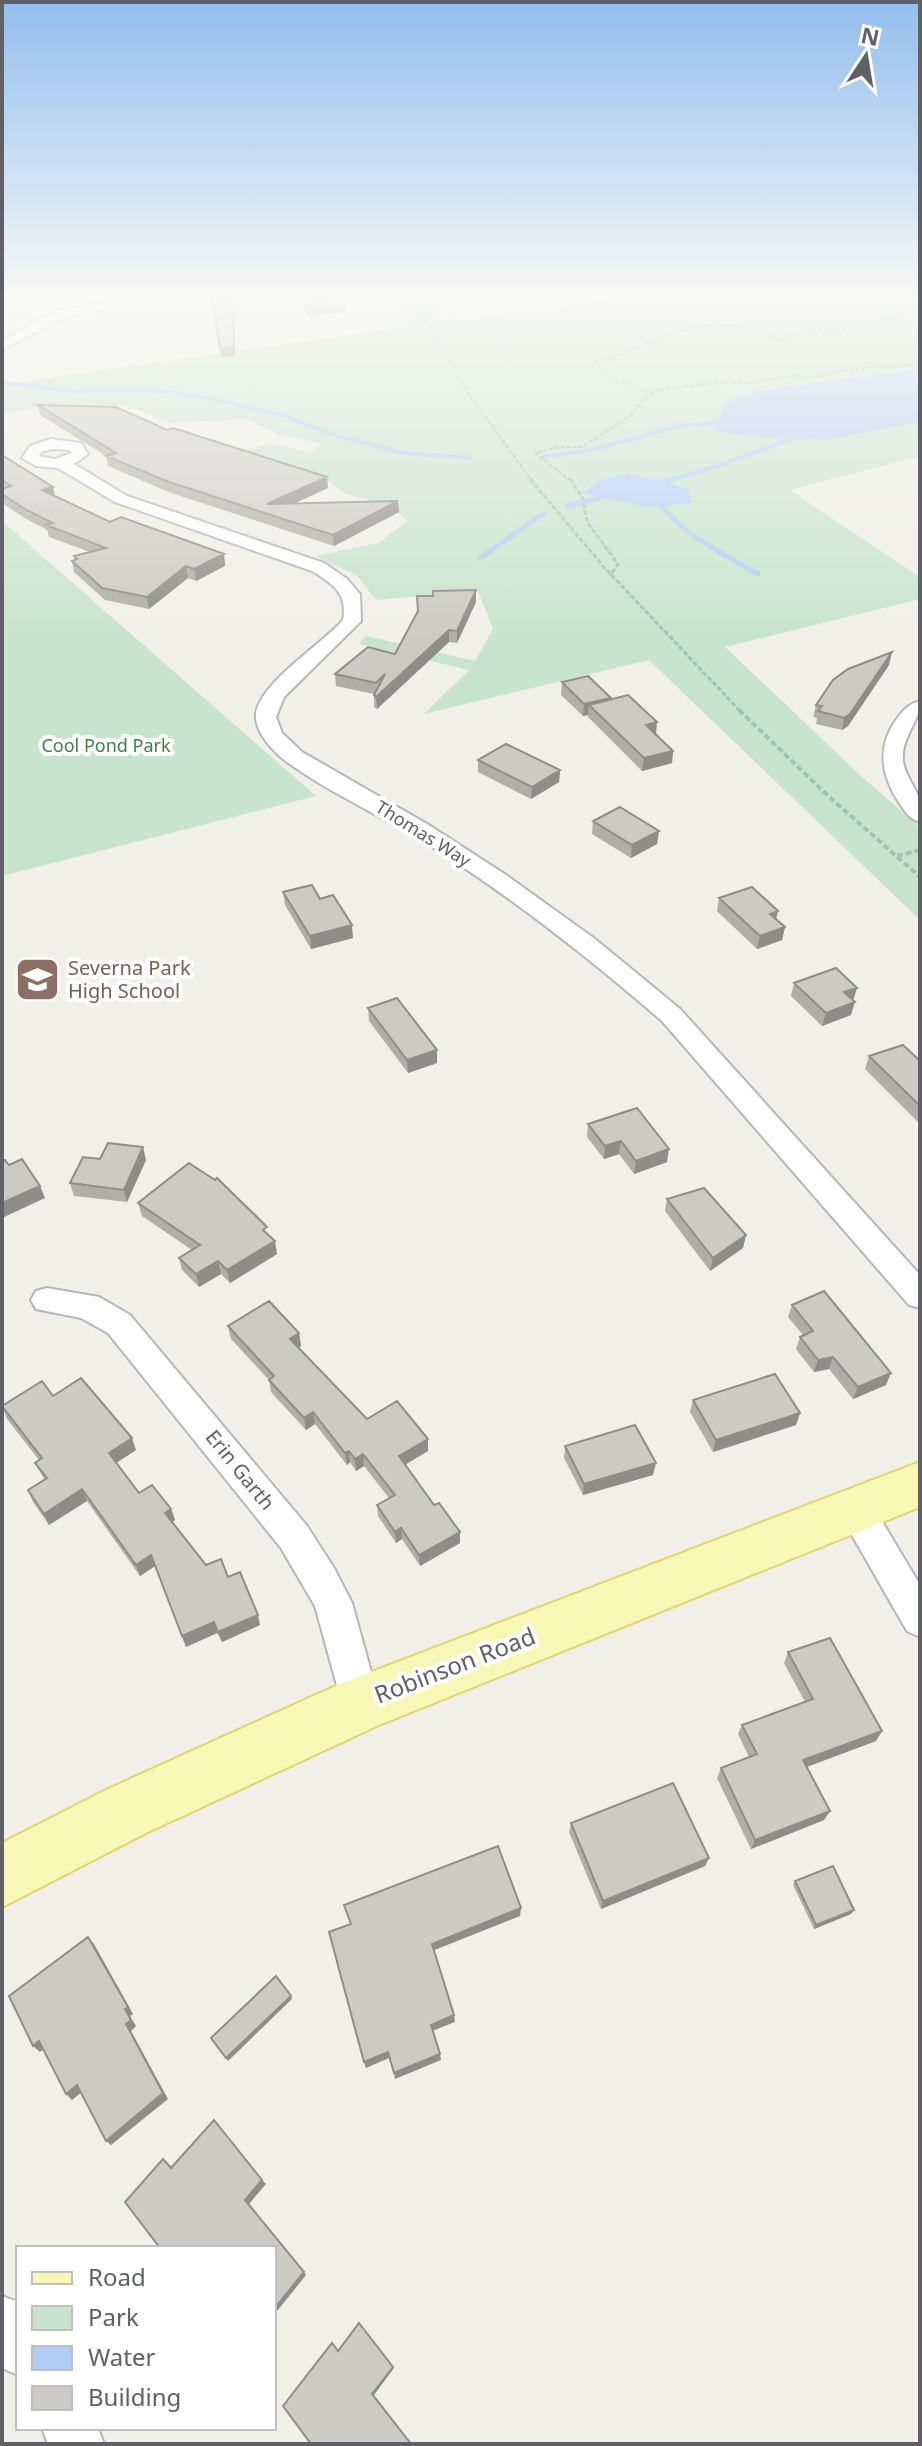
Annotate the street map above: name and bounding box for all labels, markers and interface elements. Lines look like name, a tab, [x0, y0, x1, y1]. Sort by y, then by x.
north arrow	[826, 16, 906, 96]
text: N	[858, 19, 882, 52]
park label: Cool Pond Park	[41, 733, 171, 757]
street label: Thomas Way	[371, 794, 476, 872]
place label: Severna Park High School	[68, 954, 191, 1004]
school or university icon: Severna Park High School	[13, 956, 61, 1004]
street label: Erin Garth	[200, 1424, 281, 1515]
street label: Robinson Road	[369, 1619, 540, 1710]
legend	[16, 2246, 276, 2430]
text: Road	[88, 2260, 146, 2293]
text: Park	[88, 2300, 139, 2333]
text: Water	[88, 2340, 156, 2373]
text: Building	[88, 2380, 181, 2413]

